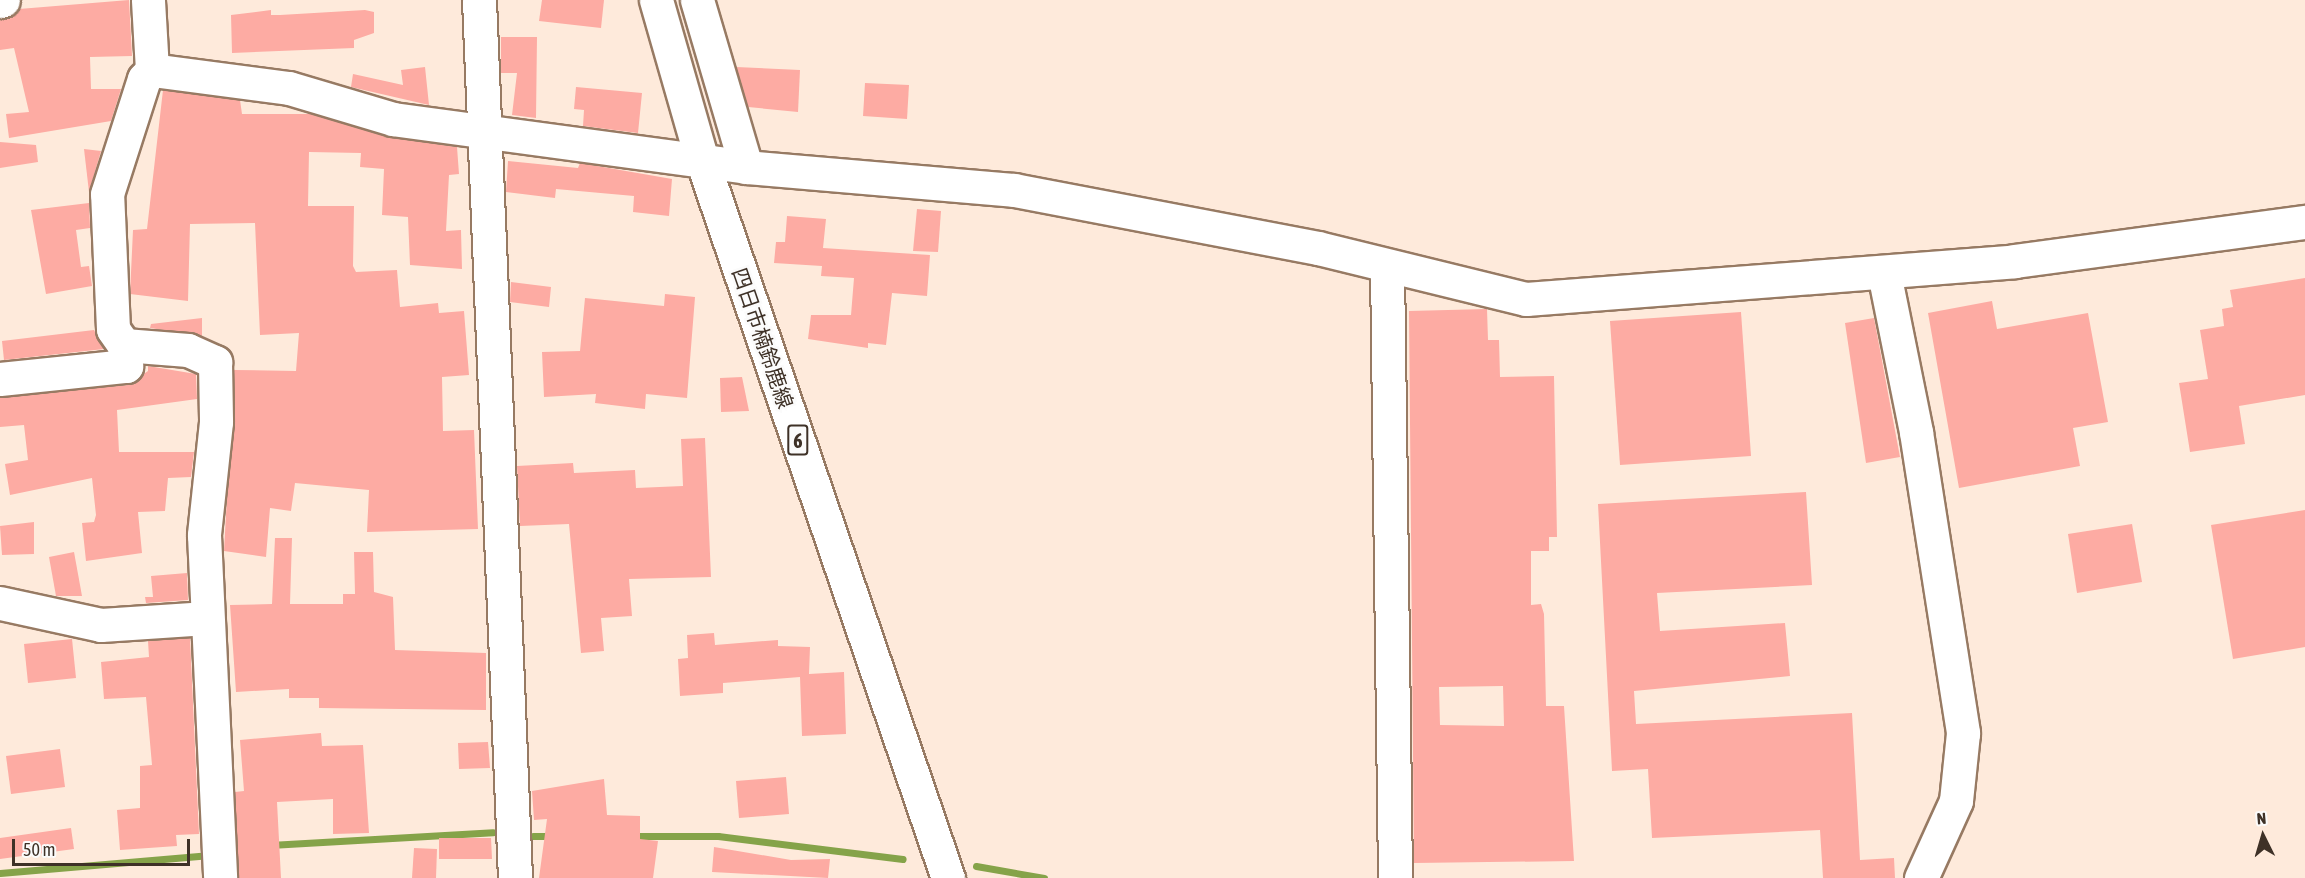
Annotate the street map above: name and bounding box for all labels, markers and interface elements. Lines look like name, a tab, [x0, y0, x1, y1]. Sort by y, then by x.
street label: 四日市楠鈴鹿線	[727, 264, 799, 412]
road number: 6	[786, 423, 810, 457]
north arrow	[2233, 806, 2293, 866]
text: N	[2256, 809, 2267, 827]
scale bar	[15, 827, 194, 865]
text: 50 m	[23, 839, 55, 860]

